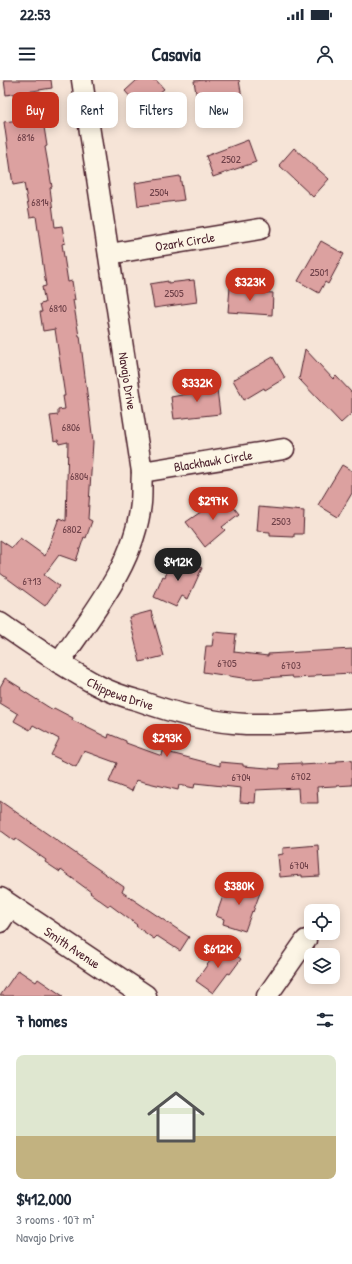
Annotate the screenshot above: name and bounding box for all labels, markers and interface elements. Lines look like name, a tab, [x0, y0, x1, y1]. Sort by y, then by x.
text: 22:53	[20, 4, 51, 25]
text: Casavia	[151, 42, 201, 67]
icon: menu	[16, 43, 38, 65]
icon: person	[314, 43, 336, 65]
chip: Buy	[12, 92, 59, 128]
chip: Rent	[67, 92, 118, 128]
chip: Filters	[126, 92, 187, 128]
chip: New	[195, 92, 243, 128]
house number: 6816	[17, 130, 35, 144]
house number: 2502	[221, 152, 241, 166]
house number: 2504	[150, 185, 168, 199]
house number: 6814	[31, 195, 49, 209]
street label: Ozark Circle	[154, 228, 216, 255]
house number: 2501	[310, 265, 328, 279]
pin: $323K	[222, 268, 278, 302]
text: $323K	[234, 272, 266, 290]
house number: 2505	[164, 286, 184, 300]
house number: 6810	[49, 301, 67, 315]
street label: Navajo Drive	[115, 351, 141, 411]
pin: $332K	[169, 369, 225, 403]
text: $332K	[181, 373, 213, 391]
house number: 6806	[62, 420, 81, 434]
street label: Blackhawk Circle	[172, 445, 254, 476]
house number: 6804	[70, 469, 88, 483]
pin: $297K	[185, 487, 241, 521]
text: $297K	[198, 491, 228, 509]
house number: 2503	[271, 514, 291, 528]
house number: 6802	[62, 522, 82, 536]
pin: $412K	[150, 548, 206, 582]
text: $412K	[163, 552, 193, 570]
house number: 6713	[23, 574, 41, 588]
house number: 6705	[217, 656, 237, 670]
house number: 6703	[281, 658, 301, 672]
street label: Chippewa Drive	[83, 672, 156, 714]
pin: $293K	[139, 724, 195, 758]
text: $293K	[152, 728, 182, 746]
house number: 6702	[291, 769, 311, 783]
house number: 6704	[232, 770, 250, 784]
house number: 6704	[290, 858, 308, 872]
pin: $380K	[211, 872, 267, 906]
text: $380K	[224, 876, 254, 894]
map controls	[304, 904, 340, 984]
button: locate	[304, 904, 340, 940]
street label: Smith Avenue	[41, 922, 104, 973]
pin: $612K	[190, 935, 246, 969]
text: $612K	[203, 939, 233, 957]
button: layers	[304, 948, 340, 984]
text: 7 homes	[16, 1009, 67, 1032]
icon: filters	[314, 1009, 336, 1031]
icon: home	[140, 1081, 212, 1153]
text: $412,000	[16, 1187, 71, 1210]
text: 3 rooms · 107 m²	[16, 1210, 95, 1228]
text: Navajo Drive	[16, 1228, 74, 1246]

